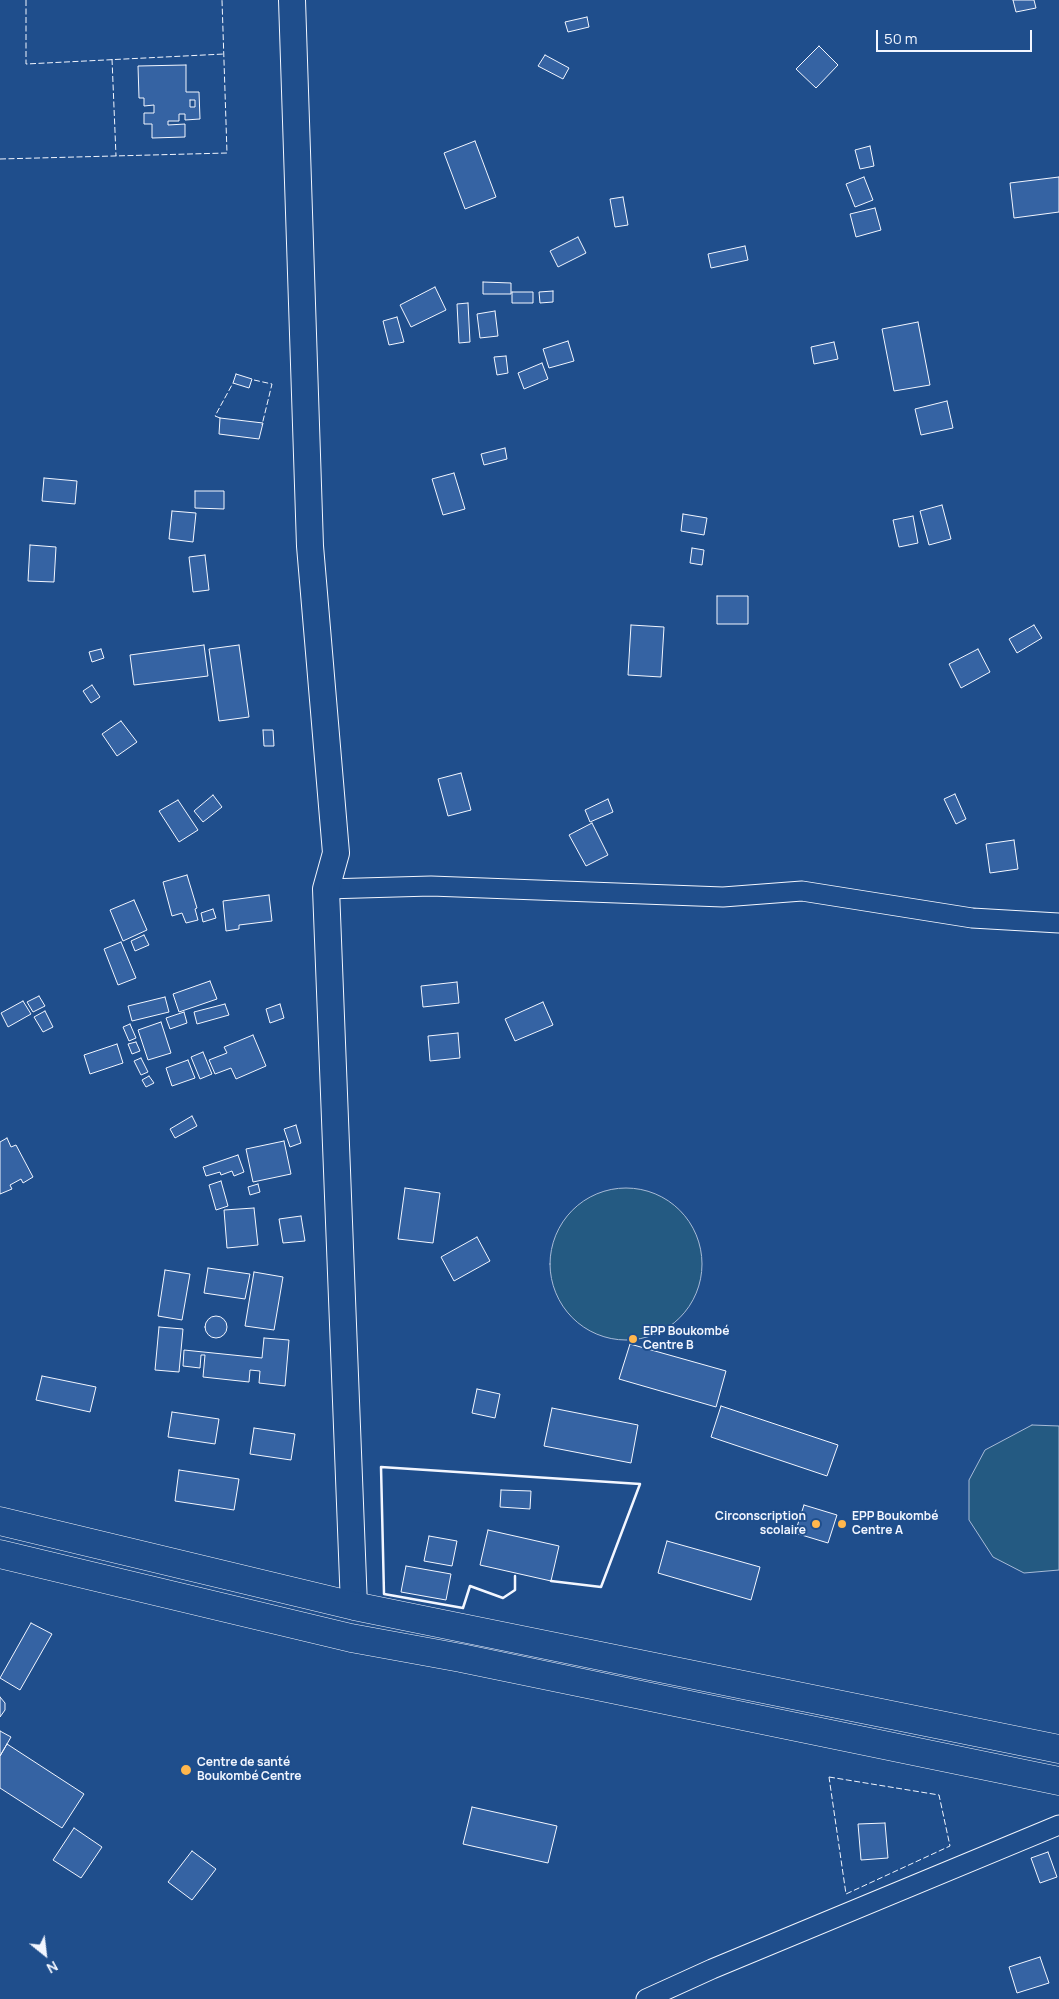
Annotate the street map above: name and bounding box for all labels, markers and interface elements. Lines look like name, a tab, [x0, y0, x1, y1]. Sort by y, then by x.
scale bar	[879, 20, 1035, 52]
text: 50 m	[884, 28, 918, 49]
place label: EPP Boukombé Centre B	[643, 1325, 729, 1353]
marker: EPP Boukombé Centre B	[627, 1333, 639, 1345]
place label: Circonscription scolaire	[715, 1510, 806, 1538]
place label: EPP Boukombé Centre A	[852, 1510, 938, 1538]
marker: Circonscription scolaire	[810, 1518, 822, 1530]
marker: EPP Boukombé Centre A	[836, 1518, 848, 1530]
place label: Centre de santé Boukombé Centre	[197, 1756, 302, 1784]
marker: Centre de santé Boukombé Centre	[179, 1763, 193, 1777]
north arrow	[20, 1929, 70, 1979]
text: N	[44, 1957, 62, 1978]

